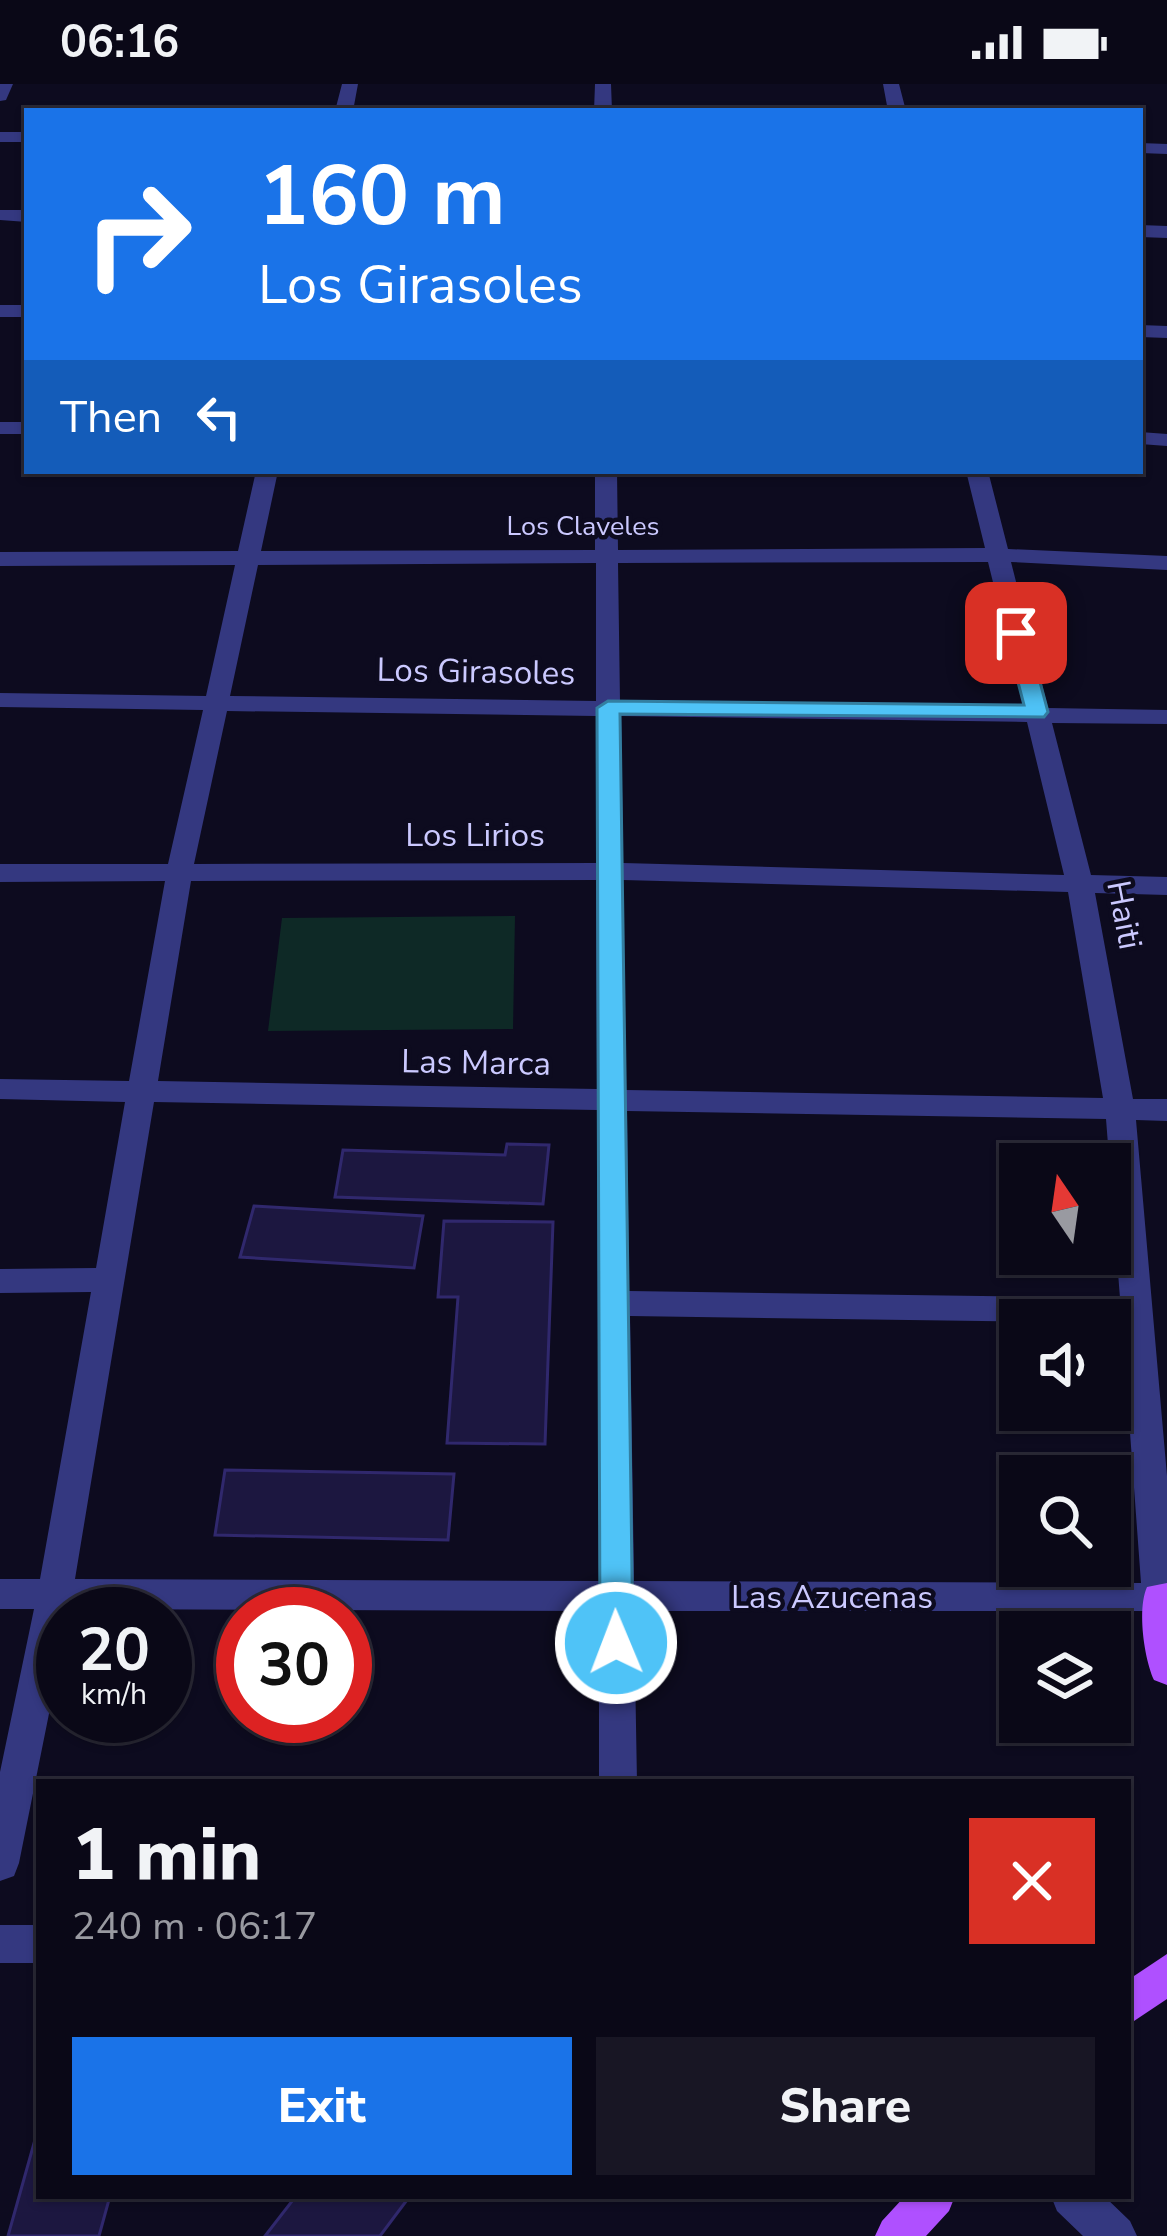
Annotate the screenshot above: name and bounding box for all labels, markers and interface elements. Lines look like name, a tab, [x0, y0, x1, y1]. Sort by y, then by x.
text: 06:16	[60, 12, 179, 73]
text: 160 m	[258, 139, 506, 254]
icon: right	[60, 156, 216, 312]
text: Los Girasoles	[258, 248, 583, 322]
icon: left	[186, 384, 252, 450]
text: Then	[60, 387, 162, 448]
street label: Los Claveles	[506, 508, 660, 545]
pin	[965, 582, 1067, 684]
icon: arrive	[983, 600, 1049, 666]
street label: Los Girasoles	[376, 648, 576, 696]
street label: Los Lirios	[405, 813, 545, 858]
street label: Haiti	[1095, 877, 1153, 953]
street label: Las Marca	[401, 1039, 551, 1087]
north arrow	[999, 1143, 1131, 1275]
map controls	[999, 1143, 1131, 1743]
button: sound	[999, 1299, 1131, 1431]
button: search	[999, 1455, 1131, 1587]
street label: Las Azucenas	[731, 1575, 933, 1620]
position arrow	[553, 1580, 679, 1706]
speed limit sign: 30	[216, 1587, 372, 1743]
text: 20	[78, 1609, 150, 1691]
button: layers	[999, 1611, 1131, 1743]
text: km/h	[81, 1674, 147, 1715]
text: 1 min	[72, 1806, 261, 1904]
button: close	[969, 1818, 1095, 1944]
text: 240 m · 06:17	[72, 1900, 317, 1953]
button: Exit	[72, 2037, 572, 2175]
button: Share	[596, 2037, 1095, 2175]

